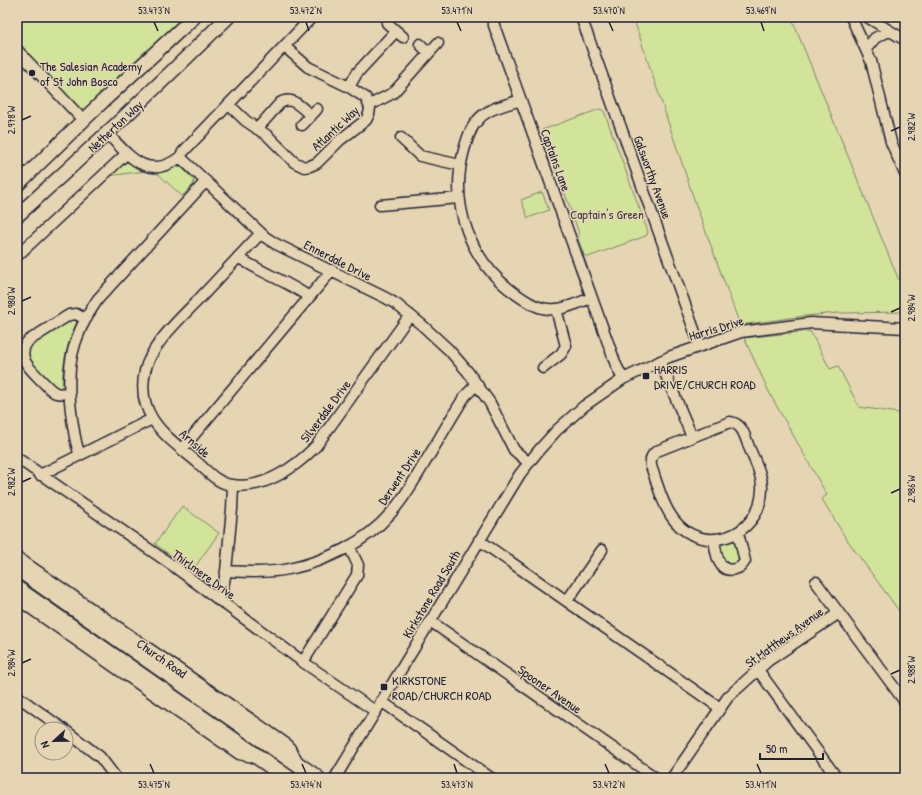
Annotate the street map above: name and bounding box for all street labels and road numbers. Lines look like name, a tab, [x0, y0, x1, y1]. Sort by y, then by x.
street label: Netherton Way	[83, 95, 147, 156]
street label: Atlantic Way	[307, 101, 363, 155]
street label: Captains Lane	[536, 126, 576, 194]
street label: Galsworthy Avenue	[630, 133, 676, 221]
street label: Ennerdale Drive	[301, 235, 375, 285]
street label: Harris Drive	[686, 311, 746, 345]
street label: Silverdale Drive	[296, 376, 354, 446]
street label: Arnside	[176, 425, 214, 461]
street label: Derwent Drive	[373, 444, 425, 508]
street label: Thirlmere Drive	[169, 545, 239, 603]
street label: Kirkstone Road South	[398, 546, 465, 641]
street label: St Matthews Avenue	[741, 602, 827, 672]
street label: Church Road	[133, 634, 191, 682]
street label: Spooner Avenue	[515, 660, 585, 718]

